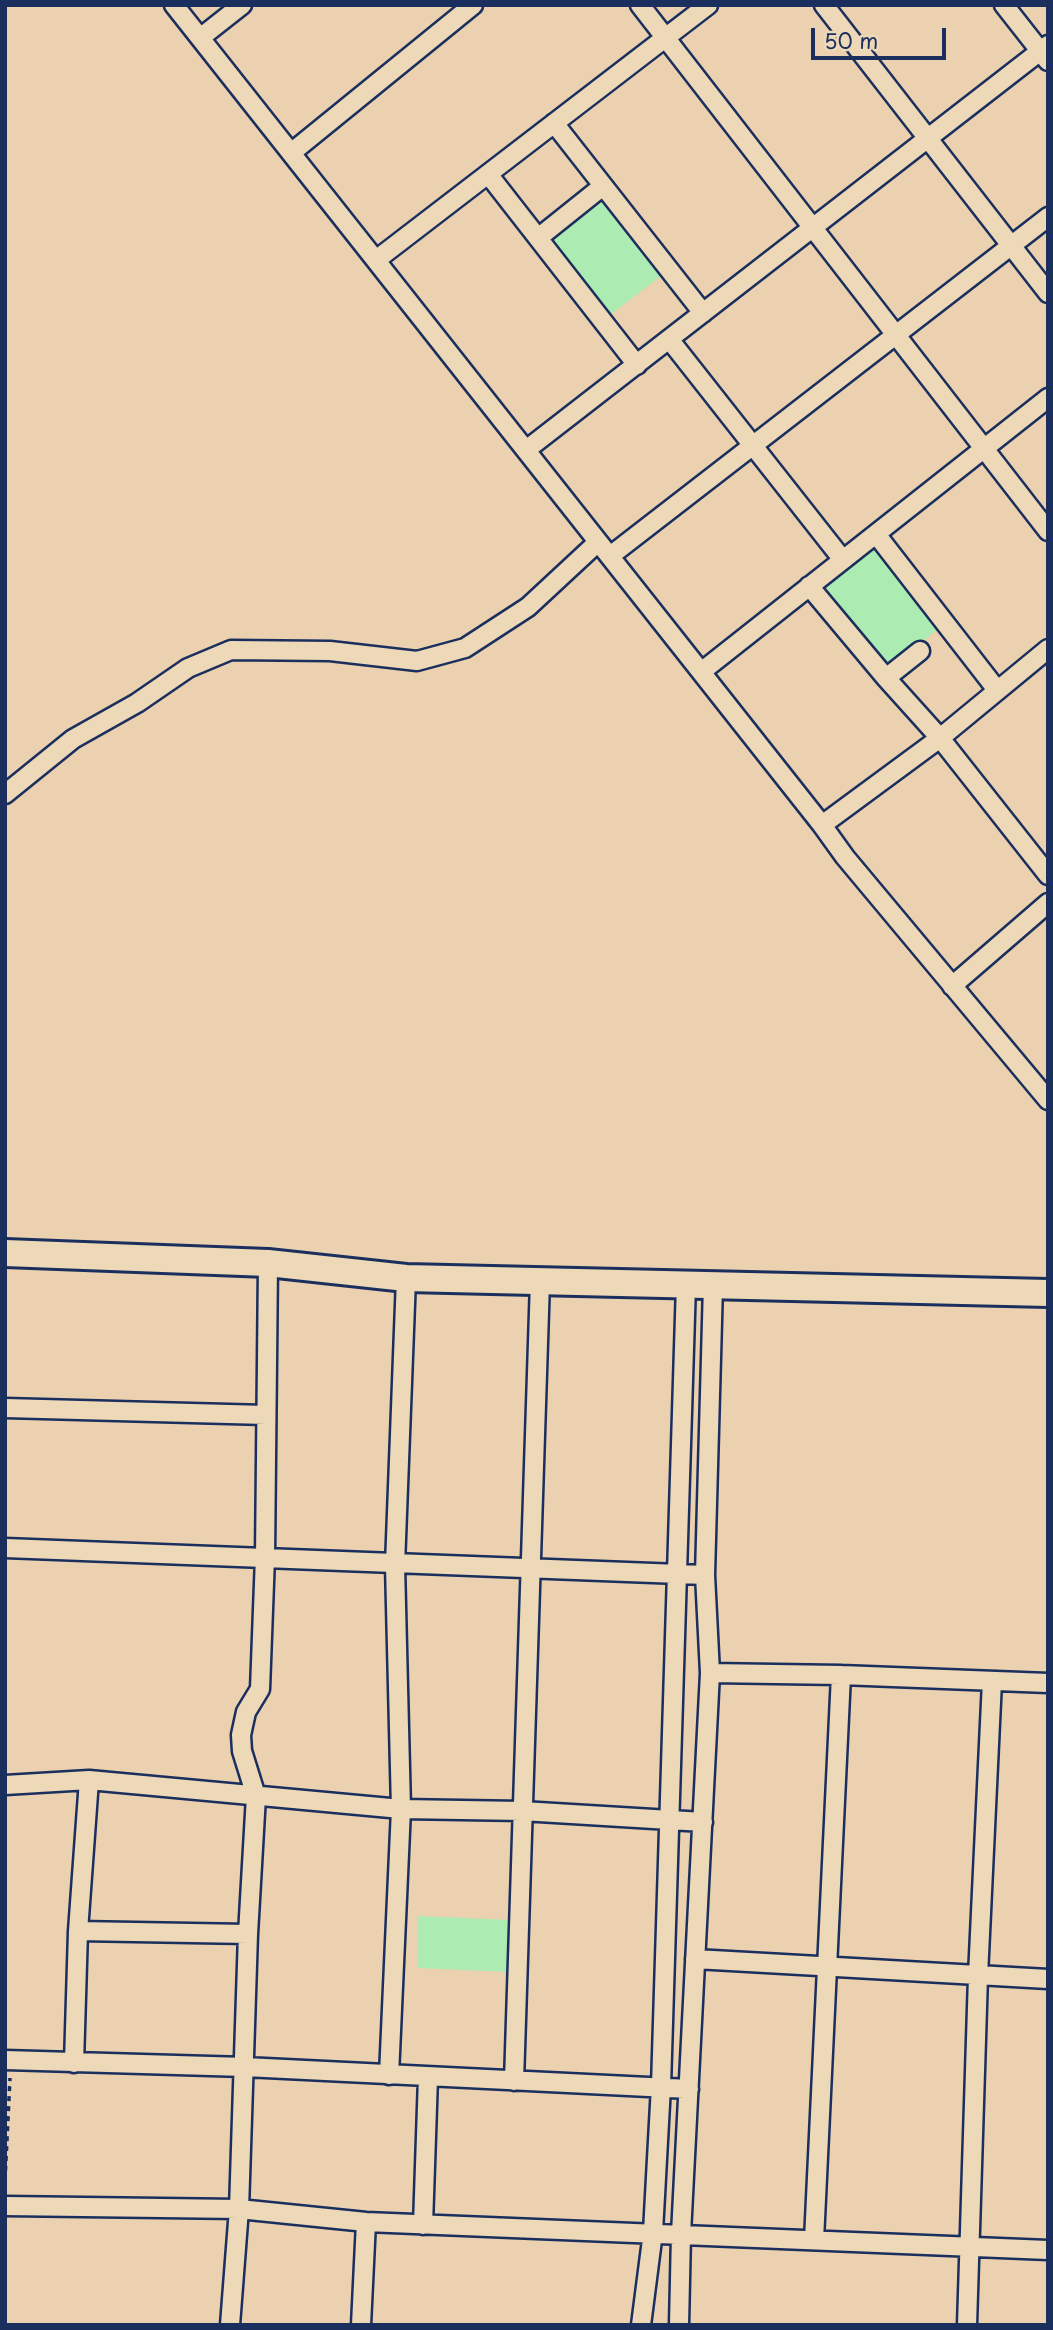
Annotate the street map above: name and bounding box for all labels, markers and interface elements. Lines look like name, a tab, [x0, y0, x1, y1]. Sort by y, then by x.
scale bar	[815, 14, 950, 58]
text: 50 m	[824, 24, 878, 56]

